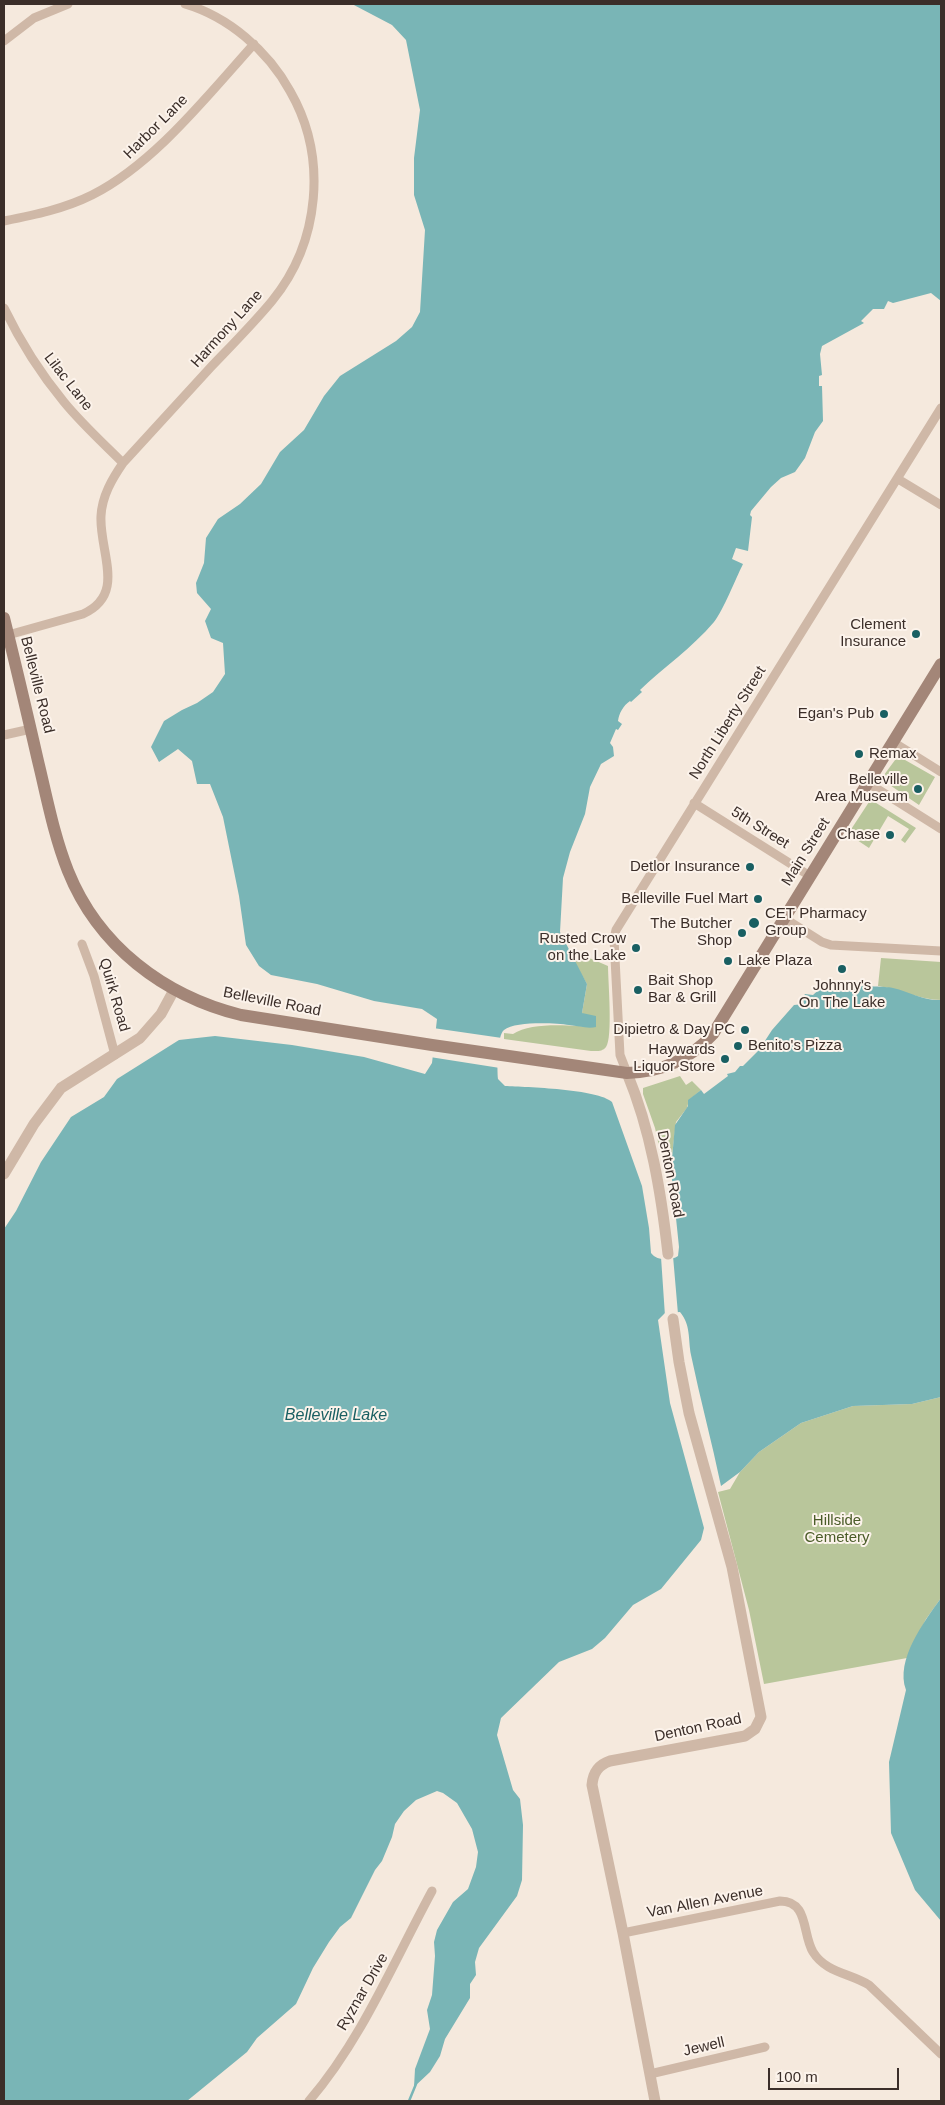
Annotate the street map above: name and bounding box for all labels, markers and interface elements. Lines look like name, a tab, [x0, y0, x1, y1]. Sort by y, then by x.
street label: Harbor Lane	[120, 91, 192, 163]
street label: Harmony Lane	[187, 286, 267, 372]
street label: Lilac Lane	[40, 350, 96, 414]
place label: Clement Insurance	[840, 616, 906, 651]
marker: Clement Insurance	[910, 628, 922, 640]
street label: Belleville Road	[16, 635, 58, 735]
street label: North Liberty Street	[686, 663, 770, 783]
place label: Egan's Pub	[798, 705, 874, 723]
marker: Egan's Pub	[878, 708, 890, 720]
place label: Remax	[869, 745, 917, 763]
marker: Remax	[853, 748, 865, 760]
place label: Belleville Area Museum	[815, 771, 908, 806]
marker: Belleville Area Museum	[912, 783, 924, 795]
street label: 5th Street	[728, 803, 792, 853]
street label: Main Street	[778, 815, 834, 889]
place label: Chase	[837, 826, 880, 844]
marker: Chase	[884, 829, 896, 841]
place label: Detlor Insurance	[630, 858, 740, 876]
marker: Detlor Insurance	[744, 861, 756, 873]
place label: Belleville Fuel Mart	[621, 890, 748, 908]
marker: Belleville Fuel Mart	[752, 893, 764, 905]
place label: CET Pharmacy Group	[765, 905, 867, 940]
place label: The Butcher Shop	[650, 915, 732, 950]
marker: CET Pharmacy Group	[747, 916, 761, 930]
marker: The Butcher Shop	[736, 927, 748, 939]
place label: Rusted Crow on the Lake	[539, 930, 626, 965]
marker: Rusted Crow on the Lake	[630, 942, 642, 954]
place label: Lake Plaza	[738, 952, 812, 970]
marker: Lake Plaza	[722, 955, 734, 967]
street label: Quirk Road	[95, 956, 133, 1034]
marker: Johnny's On The Lake	[836, 963, 848, 975]
place label: Bait Shop Bar & Grill	[648, 972, 716, 1007]
place label: Johnny's On The Lake	[799, 977, 885, 1012]
street label: Belleville Road	[222, 984, 322, 1020]
marker: Bait Shop Bar & Grill	[632, 984, 644, 996]
place label: Dipietro & Day PC	[613, 1021, 735, 1039]
marker: Dipietro & Day PC	[739, 1024, 751, 1036]
place label: Benito's Pizza	[748, 1037, 842, 1055]
marker: Benito's Pizza	[732, 1040, 744, 1052]
place label: Haywards Liquor Store	[633, 1041, 715, 1076]
marker: Haywards Liquor Store	[719, 1053, 731, 1065]
street label: Denton Road	[653, 1129, 687, 1219]
water label: Belleville Lake	[285, 1406, 387, 1426]
park label: Hillside Cemetery	[804, 1512, 870, 1547]
street label: Denton Road	[653, 1710, 743, 1746]
street label: Van Allen Avenue	[645, 1882, 765, 1922]
street label: Ryznar Drive	[334, 1950, 392, 2034]
street label: Jewell	[682, 2034, 726, 2060]
scale bar	[770, 2058, 901, 2090]
text: 100 m	[776, 2068, 818, 2085]

